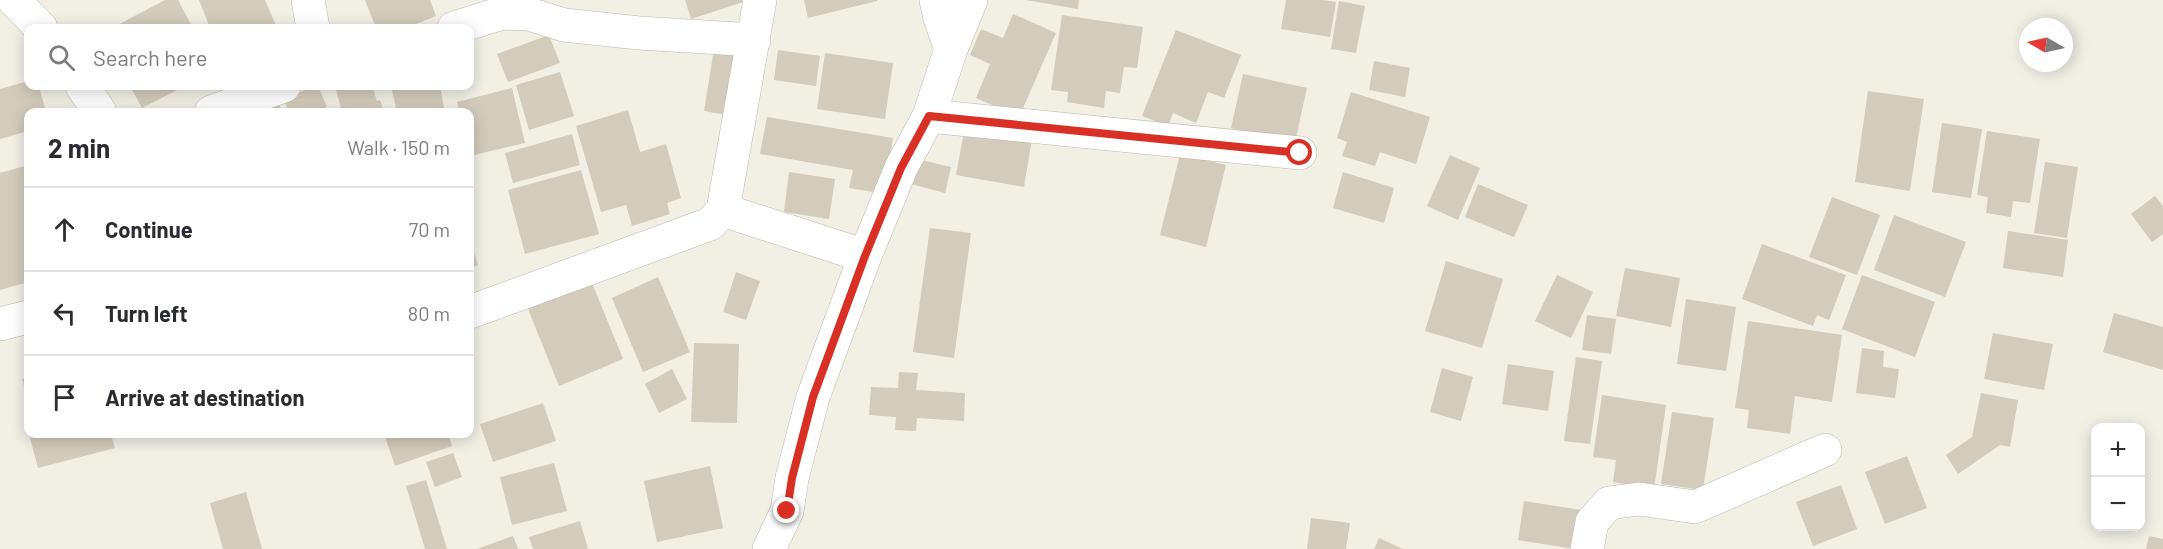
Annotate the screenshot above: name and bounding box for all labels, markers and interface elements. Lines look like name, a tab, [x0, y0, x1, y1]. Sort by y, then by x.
north arrow	[2019, 18, 2073, 72]
search box	[24, 24, 474, 90]
icon: search	[45, 41, 78, 74]
text: Search here	[93, 44, 207, 70]
text: 2 min	[48, 132, 110, 163]
text: Walk · 150 m	[347, 135, 450, 159]
route start	[1286, 139, 1312, 165]
icon: ahead	[48, 213, 81, 246]
text: Continue	[105, 216, 193, 242]
text: 70 m	[409, 217, 450, 241]
icon: left	[48, 297, 81, 330]
text: Turn left	[105, 300, 188, 326]
text: 80 m	[408, 301, 450, 325]
icon: arrive	[48, 381, 81, 414]
text: Arrive at destination	[105, 384, 304, 410]
map controls	[2091, 423, 2145, 531]
button: +	[2091, 423, 2145, 477]
button: −	[2091, 477, 2145, 531]
route end	[773, 497, 799, 523]

